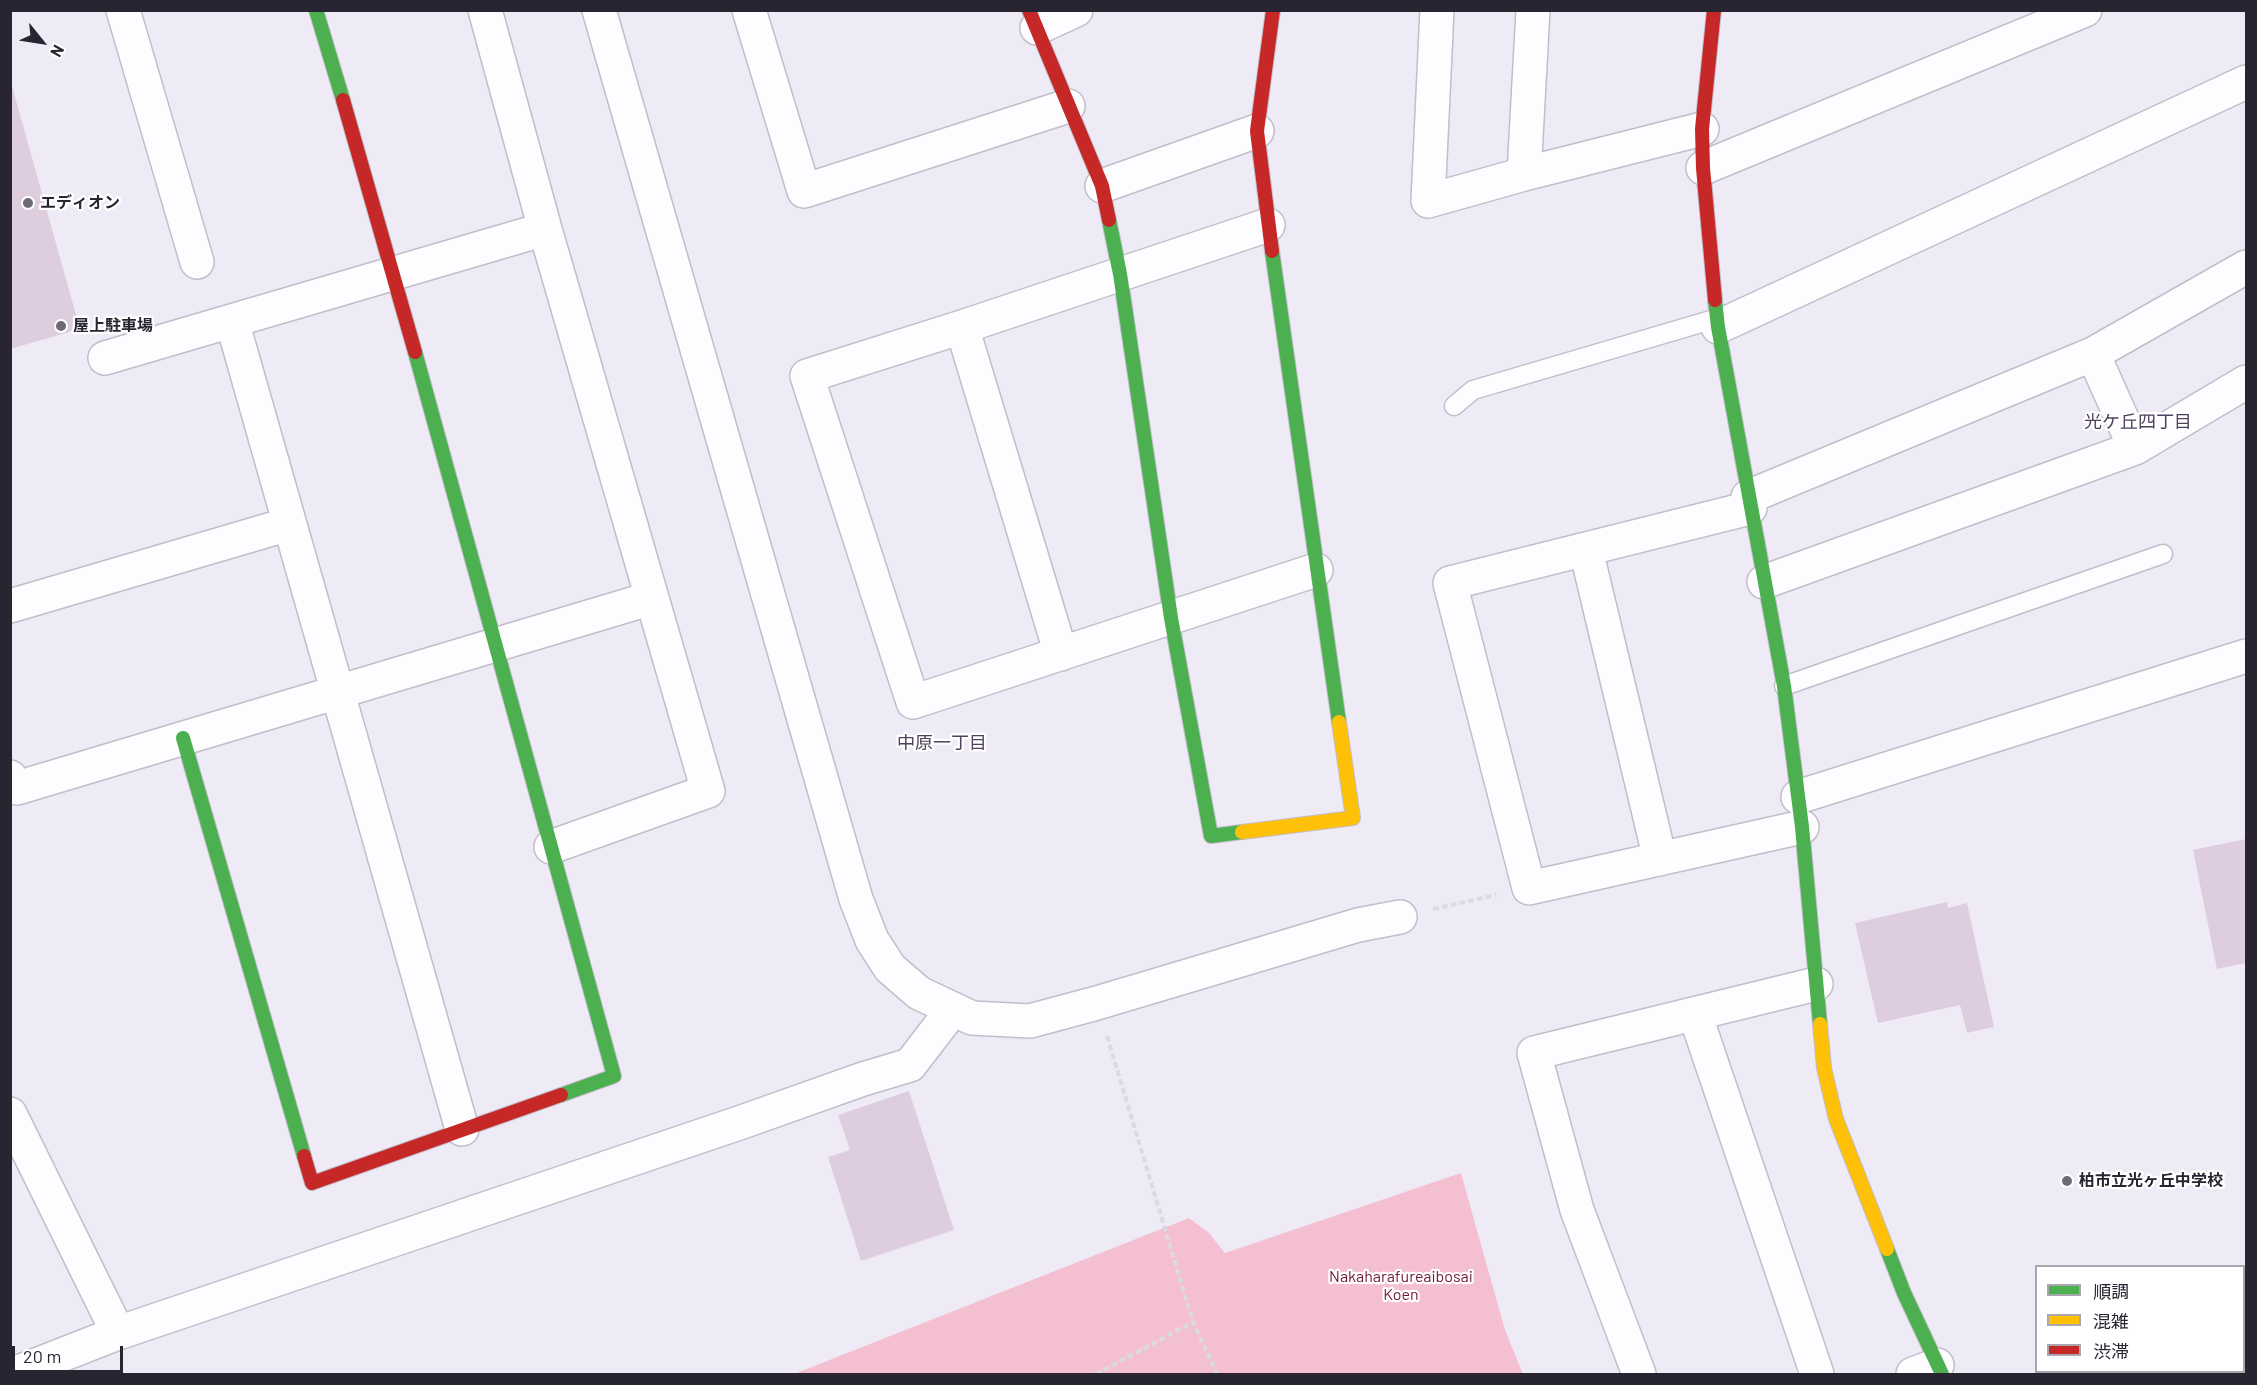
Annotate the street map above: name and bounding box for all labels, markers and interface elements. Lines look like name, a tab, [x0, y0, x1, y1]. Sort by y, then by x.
north arrow	[12, 12, 72, 72]
text: N	[47, 42, 69, 61]
place label: エディオン	[40, 193, 120, 213]
marker: エディオン	[21, 196, 35, 210]
place label: 屋上駐車場	[73, 316, 153, 336]
marker: 屋上駐車場	[54, 319, 68, 333]
district label: 光ケ丘四丁目	[2084, 411, 2192, 433]
district label: 中原一丁目	[897, 732, 987, 754]
place label: 柏市立光ヶ丘中学校	[2079, 1171, 2223, 1191]
marker: 柏市立光ヶ丘中学校	[2060, 1174, 2074, 1188]
legend	[2035, 1265, 2245, 1373]
park label: Nakaharafureaibosai Koen	[1329, 1267, 1473, 1305]
text: 順調	[2093, 1280, 2129, 1302]
text: 混雑	[2093, 1310, 2129, 1332]
scale bar	[15, 1334, 126, 1372]
text: 渋滞	[2093, 1340, 2129, 1362]
text: 20 m	[23, 1345, 61, 1367]

